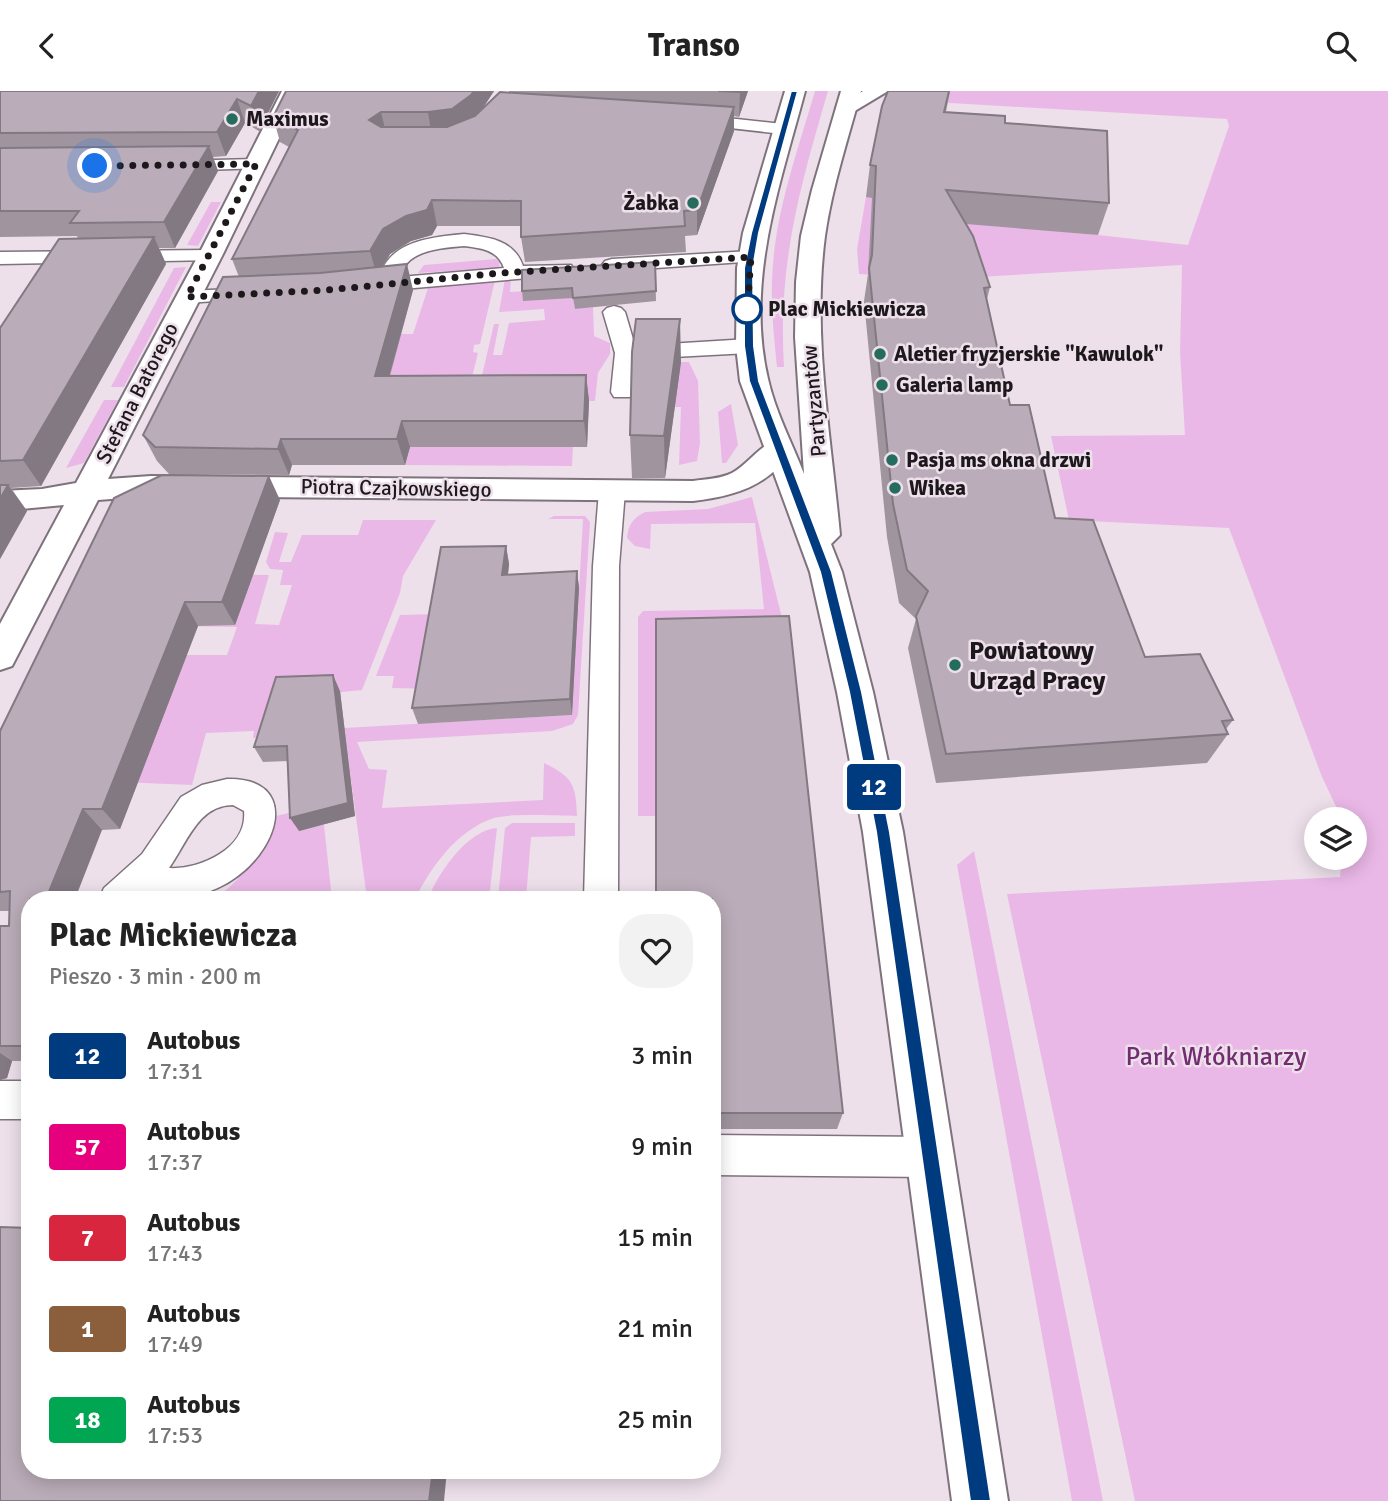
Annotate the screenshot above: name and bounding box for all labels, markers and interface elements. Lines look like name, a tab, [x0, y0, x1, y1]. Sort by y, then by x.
text: Transo	[648, 26, 740, 65]
icon: back	[28, 27, 66, 65]
icon: search	[1322, 27, 1360, 65]
place label: Maximus	[246, 106, 329, 132]
marker: Maximus	[224, 111, 240, 127]
your location	[77, 148, 112, 183]
place label: Żabka	[623, 190, 679, 216]
marker: Żabka	[685, 195, 701, 211]
marker: Plac Mickiewicza	[732, 294, 762, 324]
place label: Plac Mickiewicza	[768, 296, 926, 322]
street label: Stefana Batorego	[90, 318, 184, 468]
place label: Aletier fryzjerskie "Kawulok"	[894, 341, 1163, 367]
street label: Partyzantów	[796, 344, 832, 458]
marker: Aletier fryzjerskie "Kawulok"	[872, 346, 888, 362]
place label: Galeria lamp	[896, 372, 1013, 398]
marker: Galeria lamp	[874, 377, 890, 393]
place label: Pasja ms okna drzwi	[906, 447, 1091, 473]
marker: Pasja ms okna drzwi	[884, 452, 900, 468]
street label: Piotra Czajkowskiego	[300, 473, 492, 503]
place label: Wikea	[909, 475, 966, 501]
marker: Wikea	[887, 480, 903, 496]
place label: Powiatowy Urząd Pracy	[969, 635, 1105, 697]
marker: Powiatowy Urząd Pracy	[947, 657, 963, 673]
line badge: 12	[842, 764, 906, 810]
text: 12	[861, 772, 887, 802]
map controls	[1304, 807, 1367, 870]
button: layers	[1304, 807, 1367, 870]
button: heart	[619, 914, 693, 988]
text: Plac Mickiewicza	[49, 915, 297, 956]
text: Pieszo · 3 min · 200 m	[49, 962, 261, 991]
text: Autobus	[147, 1025, 240, 1057]
text: 3 min	[631, 1040, 693, 1072]
text: 12	[75, 1041, 100, 1071]
park label: Park Włókniarzy	[1126, 1041, 1306, 1073]
text: 17:31	[147, 1057, 203, 1086]
text: Autobus	[147, 1116, 240, 1148]
text: 9 min	[631, 1131, 693, 1163]
text: 57	[75, 1132, 100, 1162]
text: 17:37	[147, 1148, 203, 1177]
text: Autobus	[147, 1207, 240, 1239]
text: 15 min	[617, 1222, 693, 1254]
text: 7	[81, 1223, 94, 1253]
text: 17:43	[147, 1239, 203, 1268]
text: Autobus	[147, 1298, 240, 1330]
text: 21 min	[617, 1313, 693, 1345]
text: 1	[81, 1314, 94, 1344]
text: 17:49	[147, 1330, 203, 1359]
text: Autobus	[147, 1389, 240, 1421]
text: 25 min	[617, 1404, 693, 1436]
text: 18	[75, 1405, 100, 1435]
text: 17:53	[147, 1421, 203, 1450]

